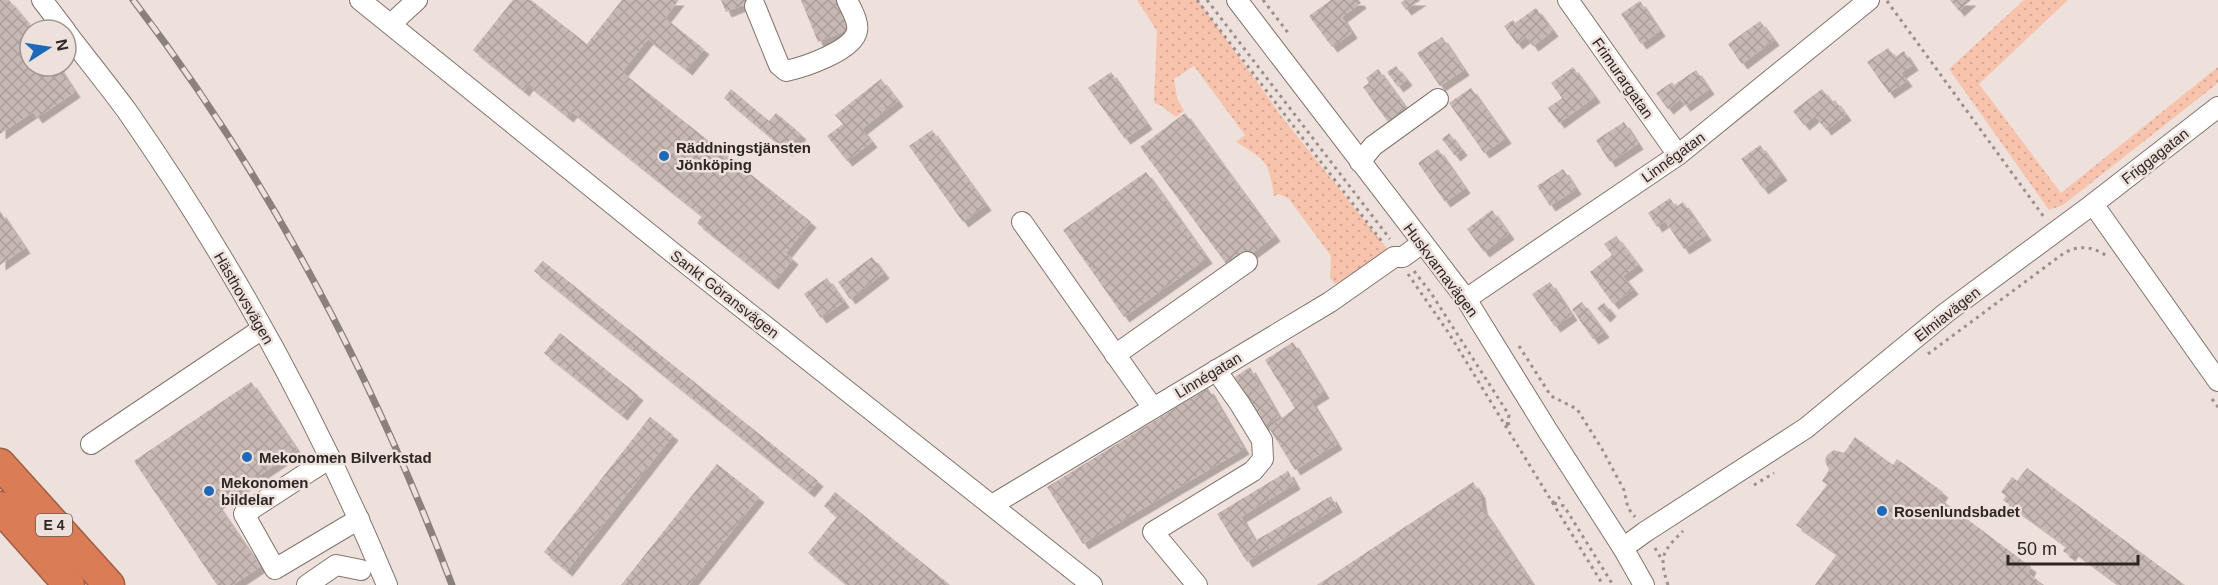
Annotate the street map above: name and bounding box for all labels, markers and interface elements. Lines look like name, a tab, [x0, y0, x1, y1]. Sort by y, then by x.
north arrow	[18, 18, 78, 78]
street label: Frimurargatan	[1589, 35, 1657, 121]
text: N	[53, 38, 72, 52]
street label: Friggagatan	[2118, 125, 2192, 187]
street label: Linnégatan	[1638, 128, 1708, 186]
place label: Räddningstjänsten Jönköping	[676, 139, 811, 173]
marker: Räddningstjänsten Jönköping	[657, 149, 671, 163]
street label: Huskvarnavägen	[1400, 220, 1482, 320]
street label: Sankt Göransvägen	[668, 246, 782, 342]
street label: Hästhovsvägen	[211, 249, 277, 347]
street label: Elmiavägen	[1911, 283, 1983, 345]
street label: Linnégatan	[1172, 349, 1244, 401]
place label: Mekonomen Bilverkstad	[259, 449, 432, 466]
marker: Mekonomen Bilverkstad	[240, 450, 254, 464]
place label: Mekonomen bildelar	[221, 474, 309, 508]
marker: Mekonomen bildelar	[202, 484, 216, 498]
place label: Rosenlundsbadet	[1894, 503, 2020, 520]
marker: Rosenlundsbadet	[1875, 504, 1889, 518]
road number: E 4	[36, 514, 72, 536]
scale bar	[2008, 528, 2138, 566]
text: 50 m	[2017, 539, 2057, 559]

